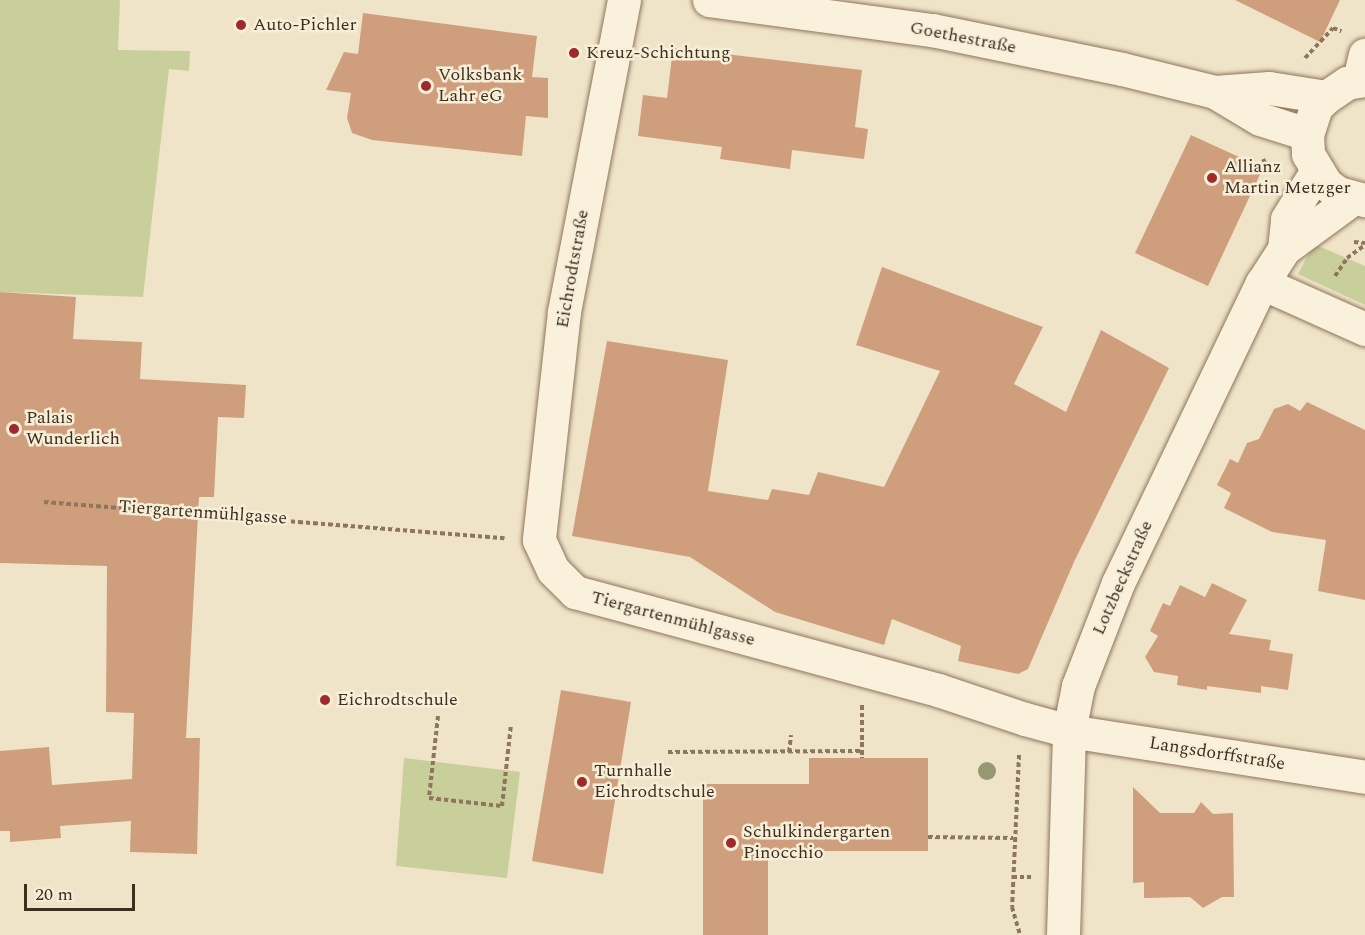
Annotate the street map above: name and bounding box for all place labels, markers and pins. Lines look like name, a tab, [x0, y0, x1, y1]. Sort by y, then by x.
place label: Auto-Pichler	[253, 14, 357, 36]
marker: Auto-Pichler	[234, 18, 248, 32]
place label: Kreuz-Schichtung	[586, 42, 731, 64]
marker: Kreuz-Schichtung	[567, 46, 581, 60]
place label: Volksbank Lahr eG	[438, 65, 522, 107]
marker: Volksbank Lahr eG	[419, 79, 433, 93]
place label: Allianz Martin Metzger	[1224, 157, 1351, 200]
marker: Allianz Martin Metzger	[1205, 171, 1219, 185]
place label: Palais Wunderlich	[26, 408, 120, 450]
marker: Palais Wunderlich	[7, 422, 21, 436]
place label: Eichrodtschule	[337, 689, 458, 711]
marker: Eichrodtschule	[318, 693, 332, 707]
place label: Turnhalle Eichrodtschule	[594, 761, 715, 804]
marker: Turnhalle Eichrodtschule	[575, 775, 589, 789]
place label: Schulkindergarten Pinocchio	[743, 822, 890, 864]
marker: Schulkindergarten Pinocchio	[724, 836, 738, 850]

